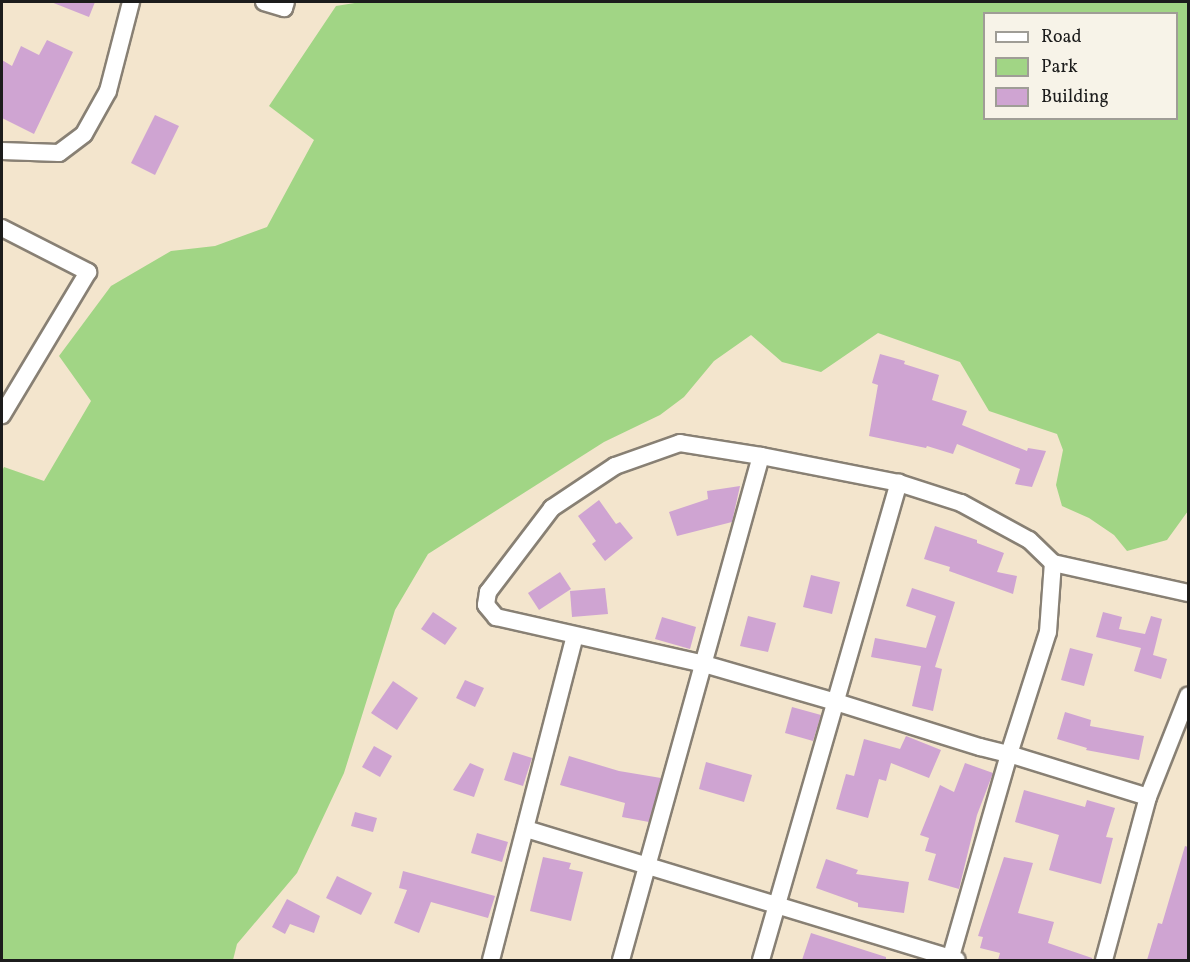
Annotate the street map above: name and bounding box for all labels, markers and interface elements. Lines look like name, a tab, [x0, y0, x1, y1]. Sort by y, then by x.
legend	[983, 12, 1178, 120]
text: Road	[1041, 25, 1082, 50]
text: Park	[1041, 55, 1078, 80]
text: Building	[1041, 85, 1109, 110]

